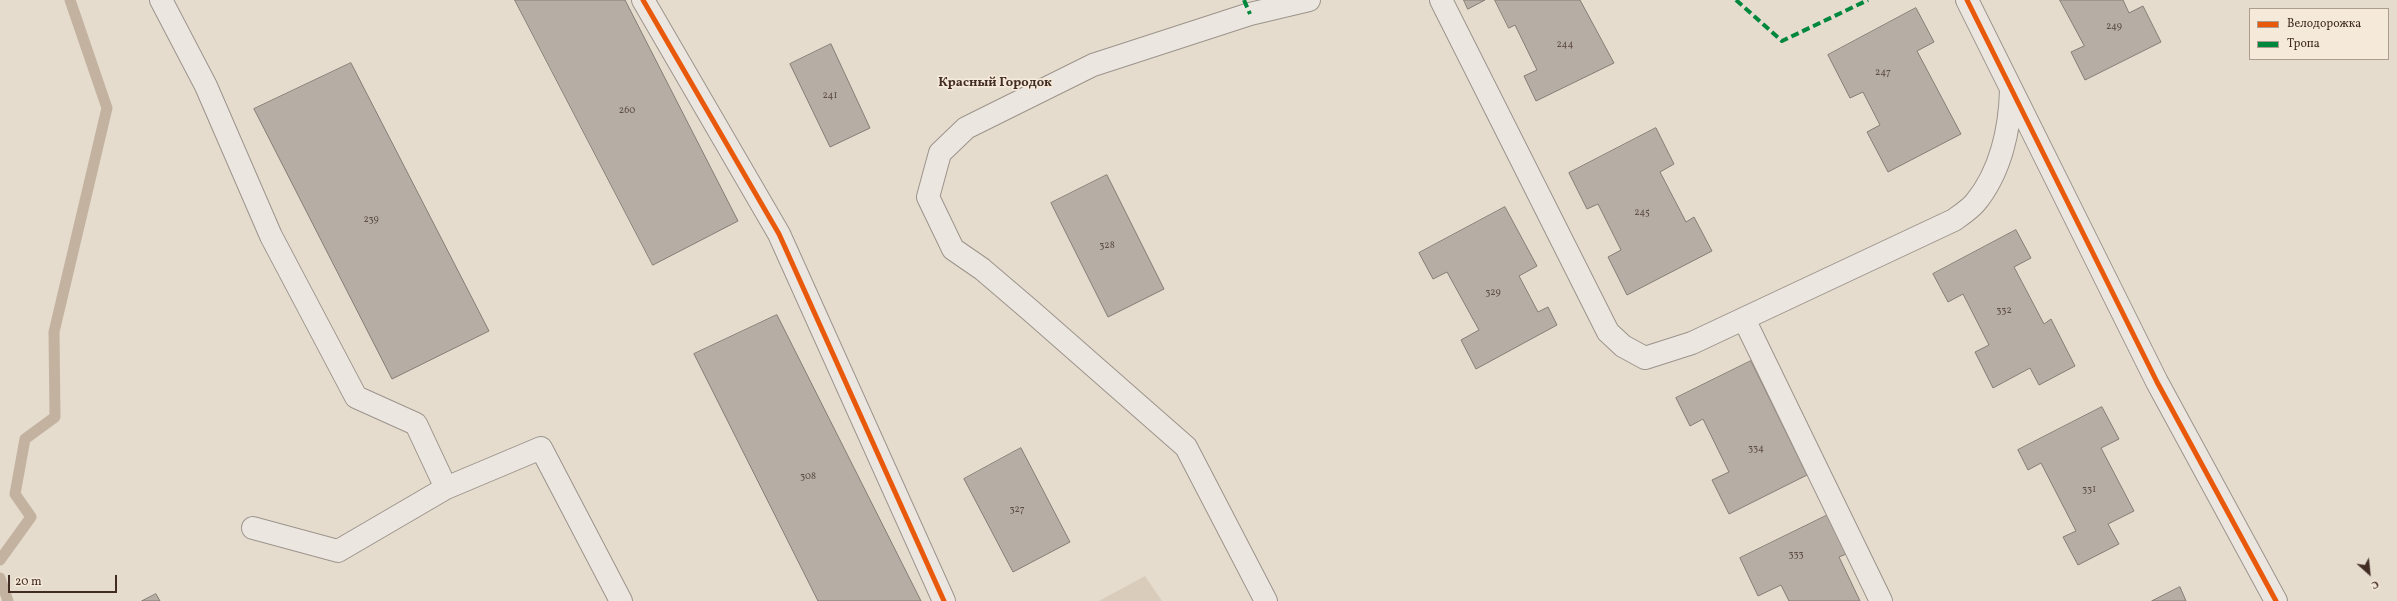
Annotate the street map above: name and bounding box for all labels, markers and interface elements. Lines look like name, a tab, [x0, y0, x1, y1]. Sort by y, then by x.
legend	[2249, 8, 2389, 60]
text: Велодорожка	[2287, 16, 2361, 32]
house number: 249	[2106, 21, 2122, 33]
text: Тропа	[2287, 36, 2320, 52]
house number: 244	[1556, 39, 1574, 51]
house number: 247	[1875, 67, 1891, 79]
district label: Красный Городок	[938, 76, 1052, 92]
house number: 241	[823, 90, 837, 102]
house number: 260	[619, 105, 635, 117]
house number: 245	[1634, 207, 1650, 219]
house number: 239	[363, 214, 379, 226]
house number: 328	[1099, 240, 1115, 252]
house number: 329	[1485, 287, 1501, 299]
house number: 332	[1996, 305, 2012, 317]
house number: 334	[1748, 443, 1764, 455]
house number: 308	[800, 471, 816, 483]
house number: 331	[2082, 484, 2096, 496]
house number: 327	[1009, 504, 1025, 516]
house number: 333	[1788, 549, 1804, 561]
north arrow	[2349, 553, 2389, 593]
scale bar	[10, 567, 119, 593]
text: 20 m	[15, 574, 42, 590]
text: С	[2368, 576, 2381, 592]

